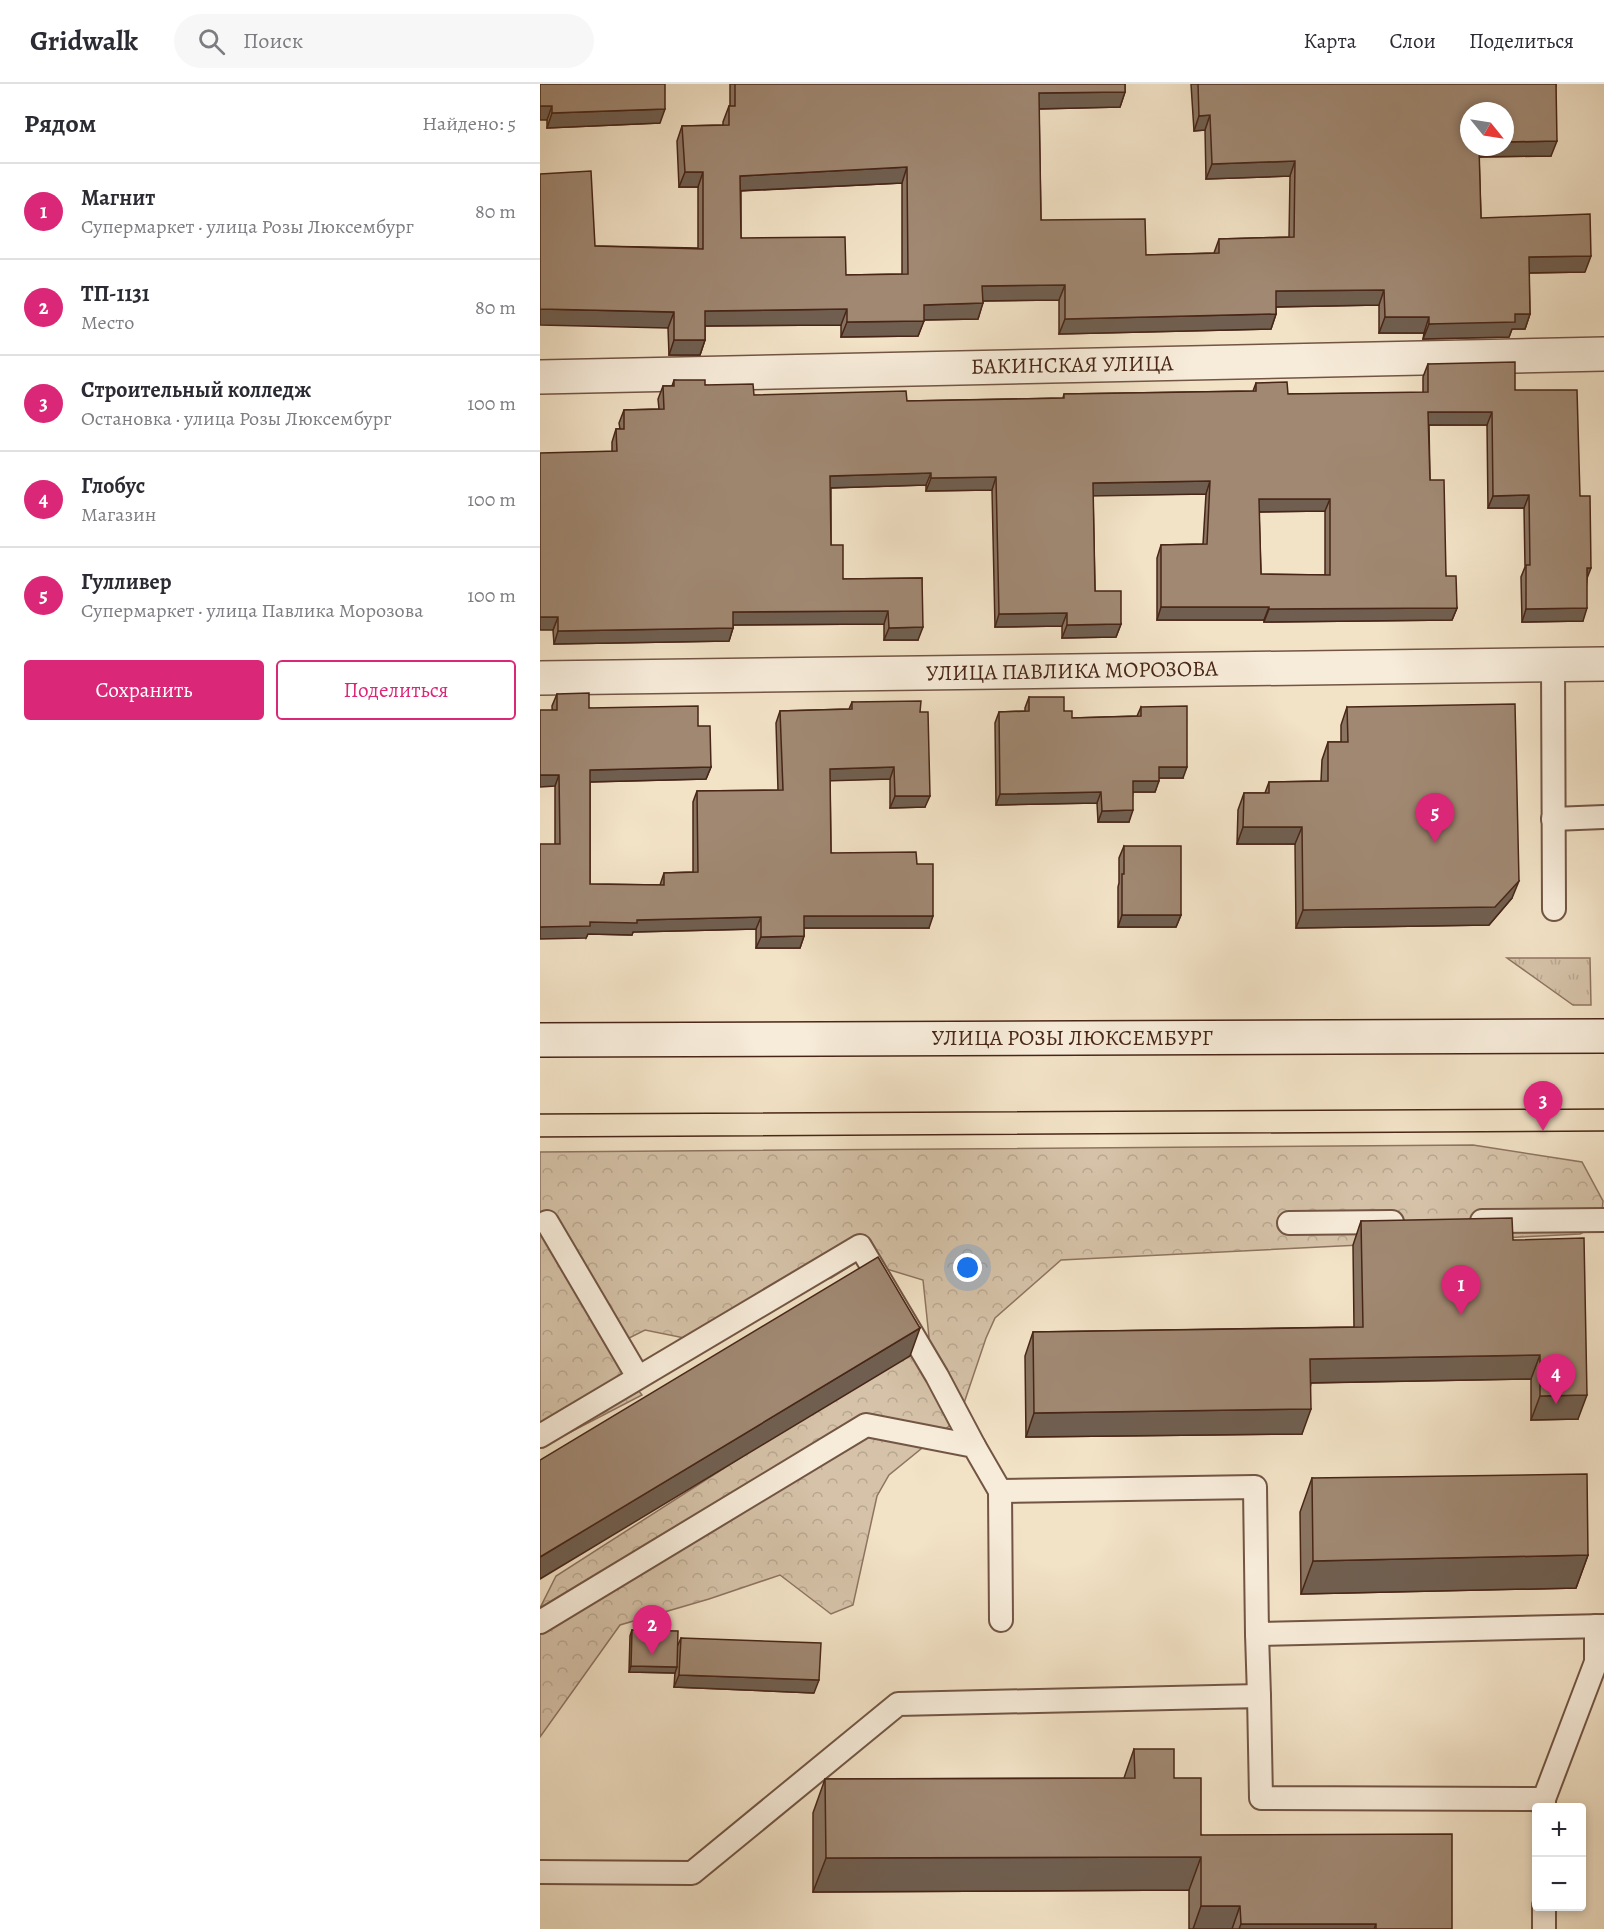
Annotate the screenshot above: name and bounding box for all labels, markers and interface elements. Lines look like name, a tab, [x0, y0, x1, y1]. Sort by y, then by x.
search box	[174, 14, 594, 68]
text: Gridwalk	[30, 22, 138, 60]
icon: search	[195, 25, 228, 58]
text: Поиск	[243, 26, 303, 56]
text: Карта	[1303, 27, 1356, 55]
text: Слои	[1389, 27, 1436, 55]
text: Поделиться	[1469, 27, 1574, 55]
north arrow	[1460, 102, 1514, 156]
text: Рядом	[24, 106, 96, 141]
text: Найдено: 5	[422, 110, 516, 137]
text: Магнит	[81, 183, 155, 213]
text: 1	[40, 198, 47, 225]
text: 80 m	[475, 198, 516, 225]
text: Супермаркет · улица Розы Люксембург	[81, 213, 414, 240]
text: ТП-1131	[81, 279, 150, 309]
text: 2	[39, 294, 48, 321]
text: 80 m	[475, 294, 516, 321]
text: Место	[81, 309, 134, 336]
street label: БАКИНСКАЯ УЛИЦА	[970, 348, 1175, 382]
text: Строительный колледж	[81, 375, 311, 405]
text: 3	[39, 390, 48, 417]
text: 100 m	[467, 390, 516, 417]
text: Остановка · улица Розы Люксембург	[81, 405, 392, 432]
text: Глобус	[81, 471, 145, 501]
text: 4	[39, 486, 48, 513]
text: 100 m	[467, 486, 516, 513]
text: Магазин	[81, 501, 156, 528]
text: Гулливер	[81, 567, 172, 597]
text: 5	[39, 582, 48, 609]
text: 100 m	[467, 582, 516, 609]
text: Супермаркет · улица Павлика Морозова	[81, 597, 423, 624]
street label: УЛИЦА ПАВЛИКА МОРОЗОВА	[926, 653, 1219, 689]
button: Сохранить	[24, 660, 264, 720]
button: Поделиться	[276, 660, 516, 720]
pin: 5	[1416, 794, 1454, 843]
street label: УЛИЦА РОЗЫ ЛЮКСЕМБУРГ	[931, 1023, 1213, 1053]
pin: 3	[1524, 1082, 1562, 1131]
your location	[953, 1253, 982, 1282]
pin: 1	[1442, 1266, 1480, 1315]
pin: 4	[1536, 1354, 1576, 1404]
pin: 2	[632, 1606, 672, 1655]
map controls	[1532, 1803, 1586, 1911]
button: +	[1532, 1803, 1586, 1857]
button: −	[1532, 1857, 1586, 1911]

